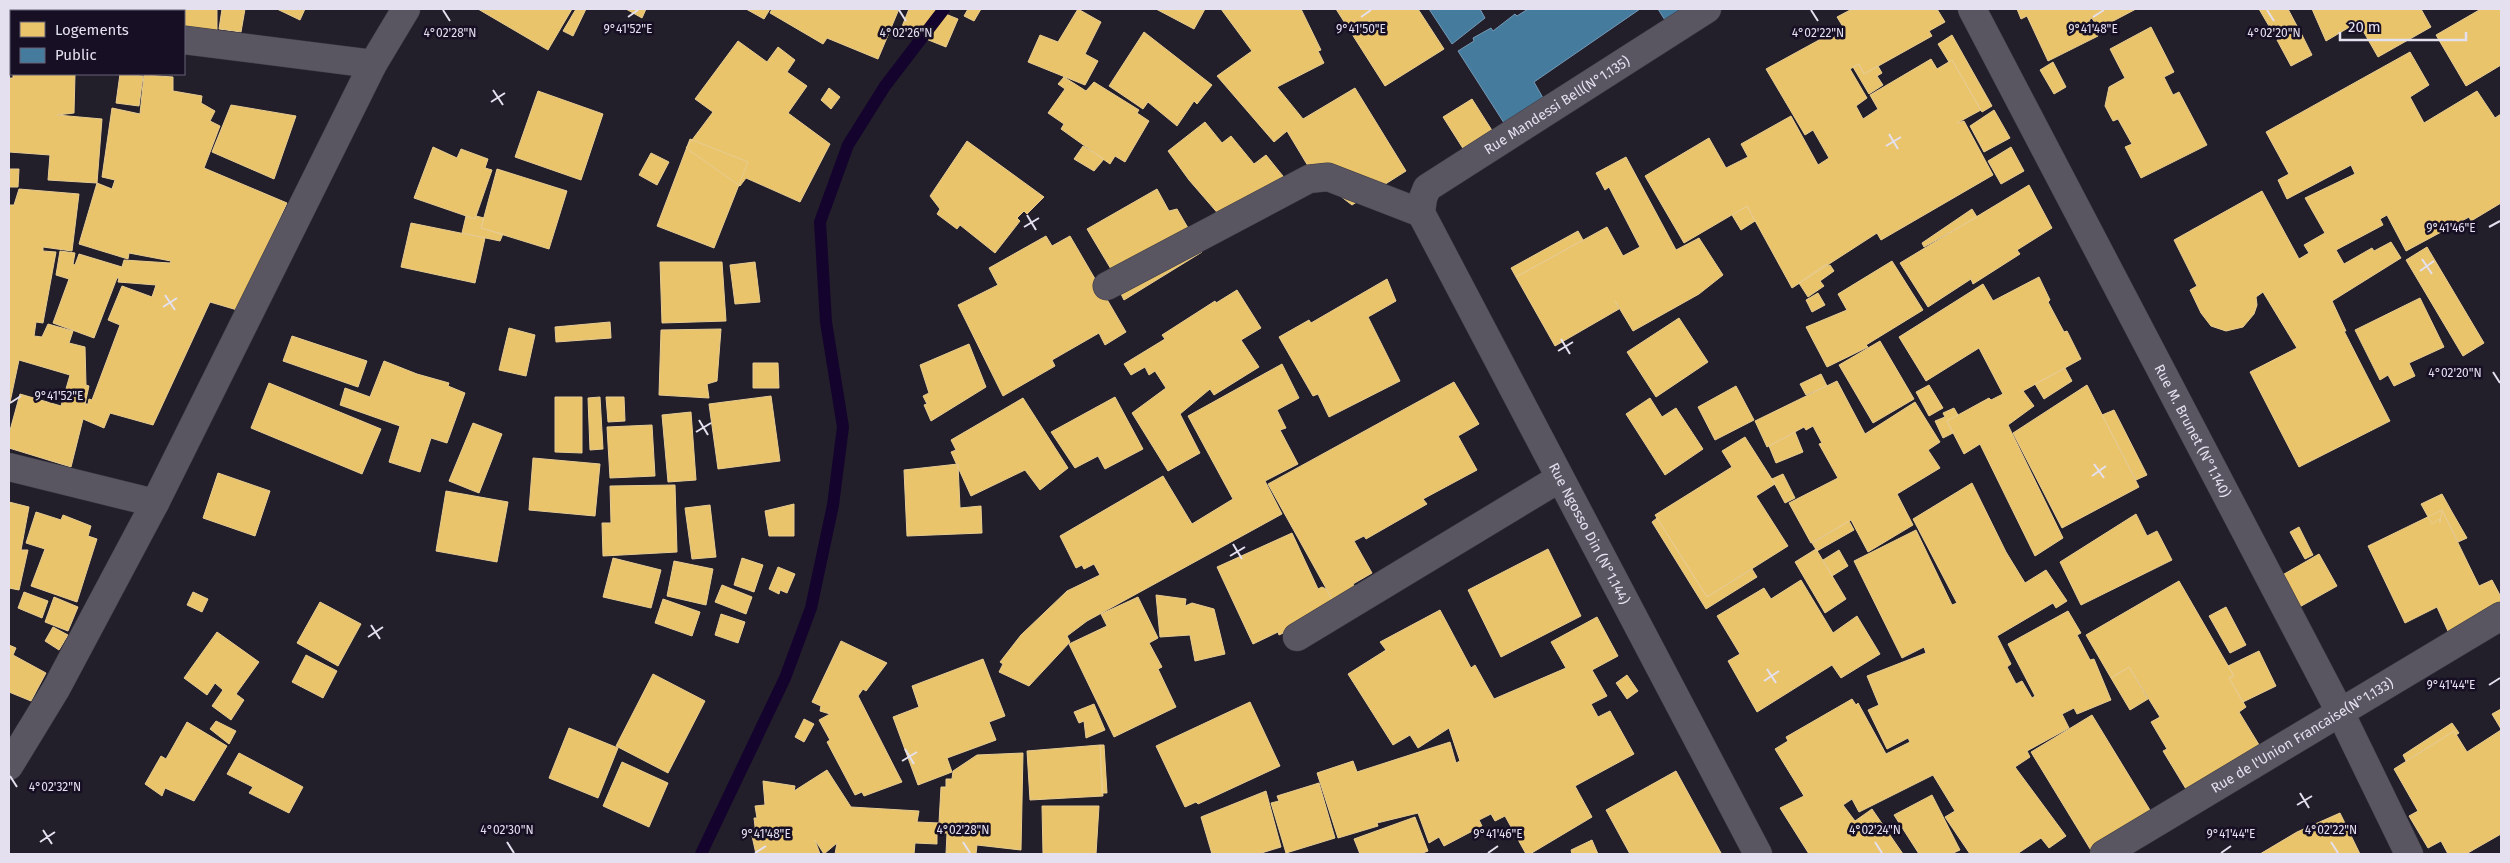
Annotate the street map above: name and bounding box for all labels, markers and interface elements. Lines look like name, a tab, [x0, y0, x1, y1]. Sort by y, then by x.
legend	[10, 10, 185, 75]
scale bar	[2340, 10, 2466, 42]
text: 20 m	[2348, 18, 2381, 36]
text: Logements	[55, 21, 129, 39]
text: 9°41'52"E	[603, 22, 653, 36]
text: 9°41'50"E	[1336, 22, 1386, 36]
text: 9°41'48"E	[2068, 22, 2118, 36]
text: 4°02'28"N	[423, 26, 477, 40]
text: 4°02'26"N	[880, 26, 932, 40]
text: 4°02'22"N	[1792, 26, 1844, 40]
text: 4°02'20"N	[2247, 26, 2301, 40]
text: Public	[55, 46, 97, 64]
street label: Rue Mandessi Bell(N°1.135)	[1481, 52, 1633, 158]
text: 9°41'46"E	[2426, 221, 2476, 235]
street label: Rue M. Brunet (N°1.140)	[2151, 361, 2235, 500]
text: 4°02'20"N	[2428, 366, 2482, 380]
text: 9°41'52"E	[34, 389, 84, 403]
street label: Rue Ngosso Din (N°1.144)	[1545, 460, 1634, 607]
street label: Rue de l'Union Francaise(N°1.133)	[2208, 674, 2396, 796]
text: 9°41'44"E	[2427, 678, 2475, 692]
text: 4°02'32"N	[29, 780, 81, 794]
text: 4°02'30"N	[480, 823, 534, 837]
text: 4°02'28"N	[936, 823, 990, 837]
text: 4°02'24"N	[1849, 823, 1901, 837]
text: 4°02'22"N	[2305, 823, 2357, 837]
text: 9°41'48"E	[741, 827, 791, 841]
text: 9°41'46"E	[1473, 827, 1523, 841]
text: 9°41'44"E	[2207, 827, 2255, 841]

